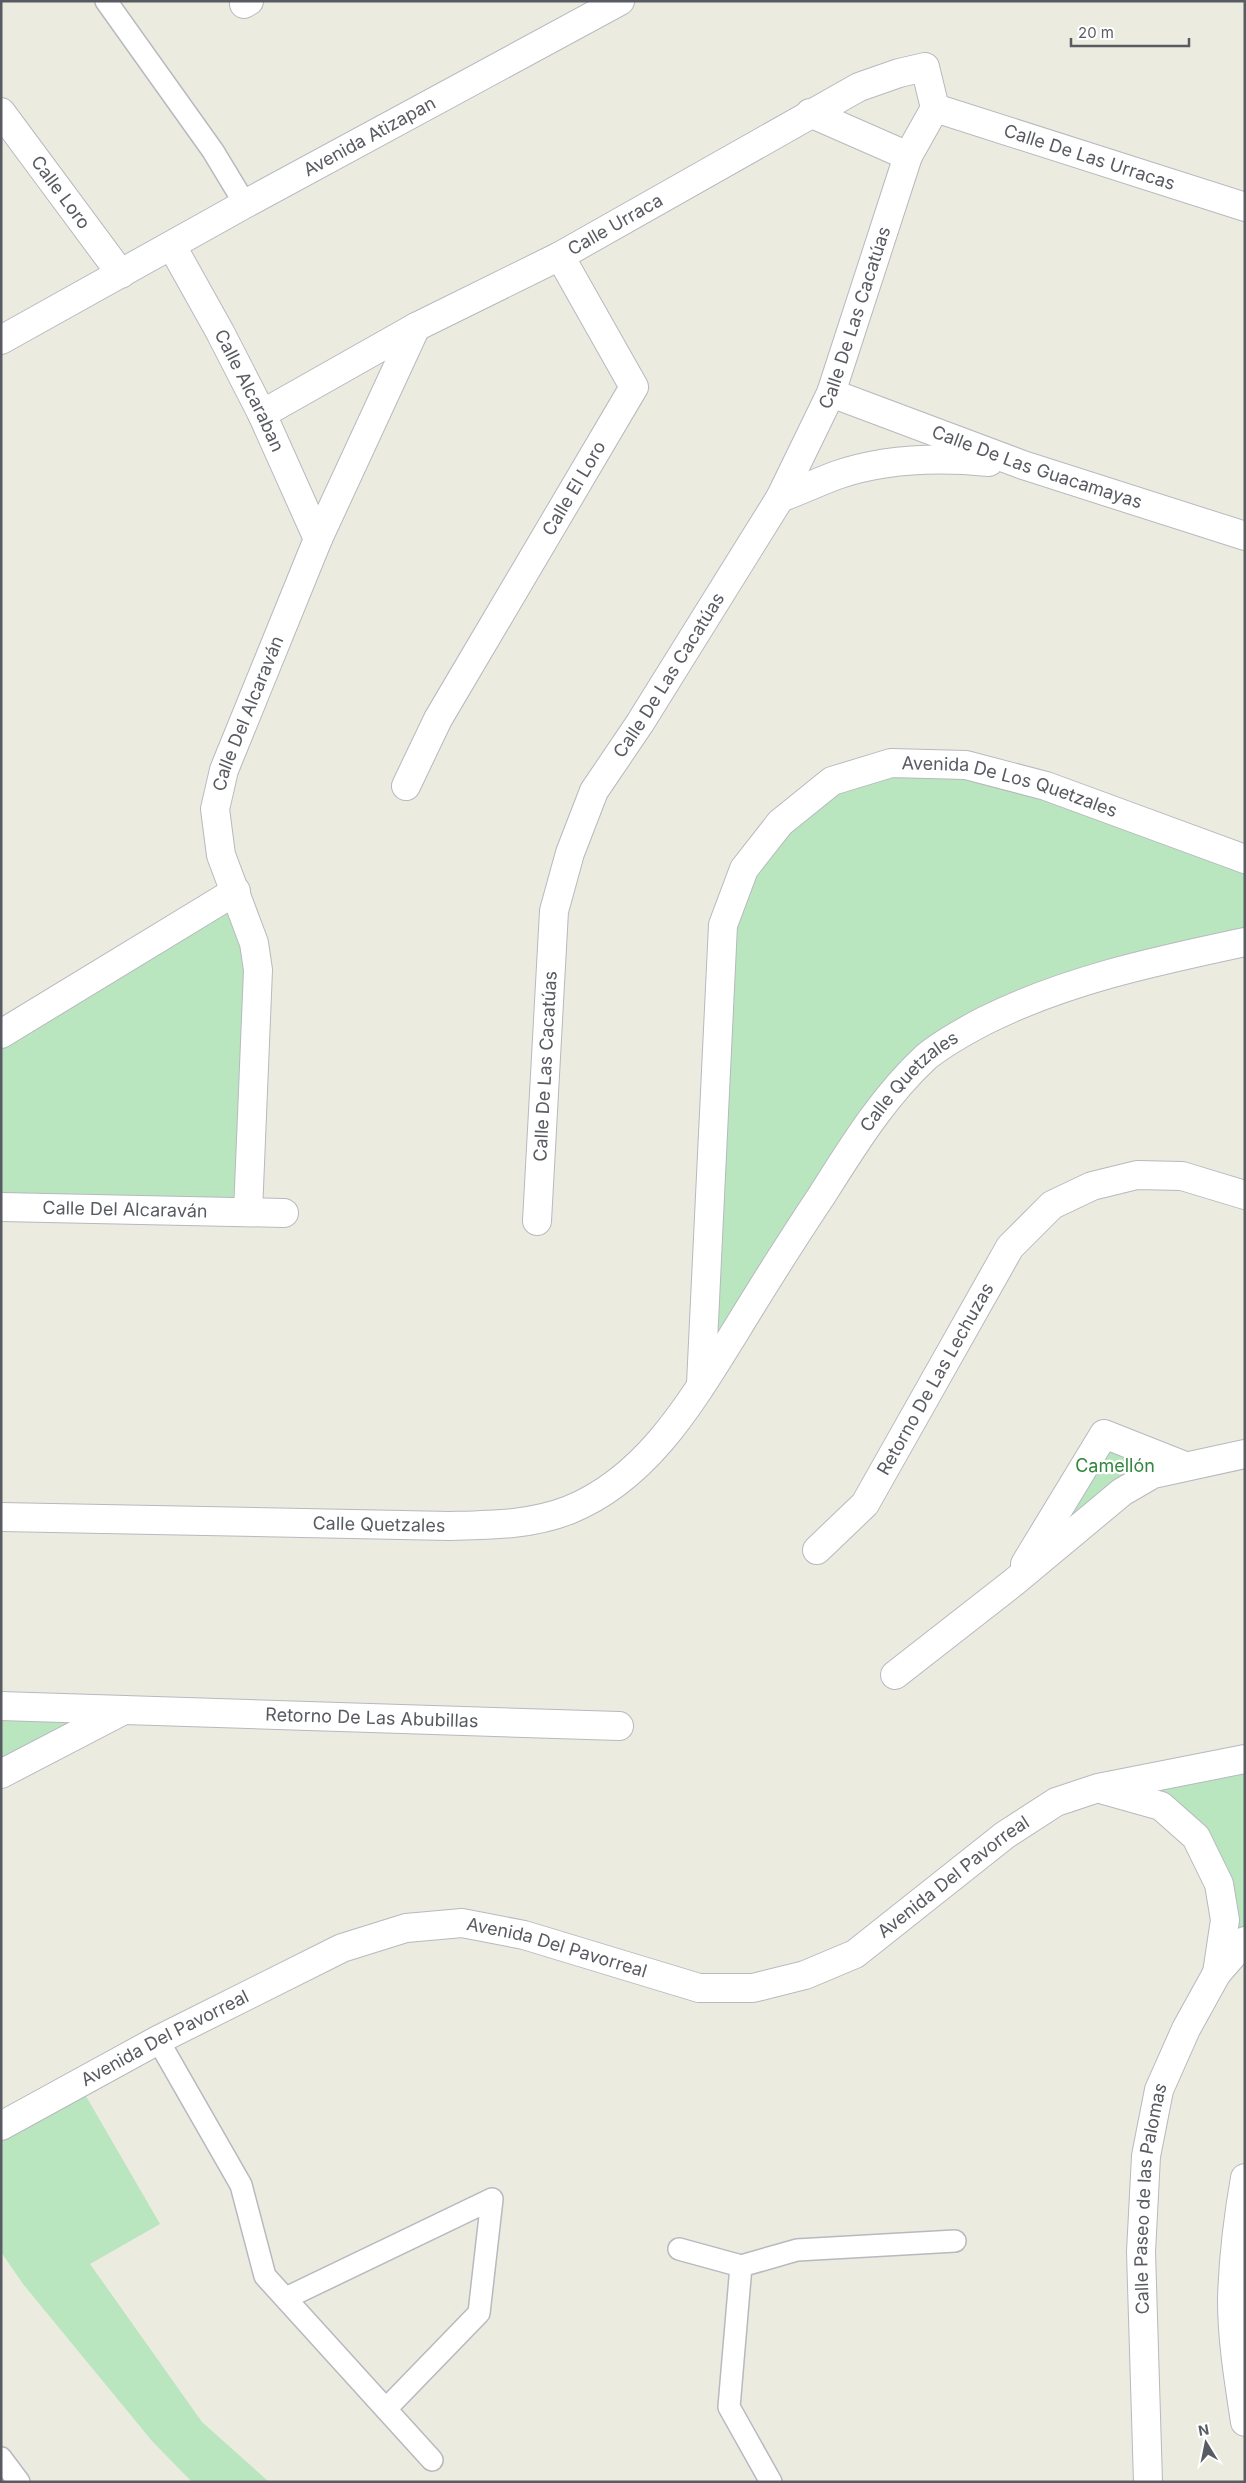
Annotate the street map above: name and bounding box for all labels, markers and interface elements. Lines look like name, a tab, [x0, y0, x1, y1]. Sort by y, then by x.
scale bar	[1071, 15, 1188, 47]
text: 20 m	[1078, 23, 1114, 42]
street label: Avenida Atizapan	[300, 92, 439, 180]
street label: Calle De Las Urracas	[1001, 120, 1178, 194]
street label: Calle Loro	[27, 151, 95, 233]
street label: Calle Urraca	[564, 189, 666, 259]
street label: Calle De Las Cacatúas	[814, 224, 894, 412]
street label: Calle Alcaraban	[210, 326, 288, 455]
street label: Calle De Las Guacamayas	[929, 421, 1145, 512]
street label: Calle El Loro	[538, 437, 610, 539]
street label: Calle De Las Cacatúas	[609, 589, 728, 761]
street label: Calle Del Alcaraván	[208, 633, 287, 793]
street label: Avenida De Los Quetzales	[901, 752, 1120, 821]
street label: Calle De Las Cacatúas	[529, 970, 561, 1162]
street label: Calle Quetzales	[855, 1027, 962, 1136]
street label: Calle Del Alcaraván	[42, 1197, 208, 1221]
street label: Retorno De Las Lechuzas	[873, 1279, 998, 1479]
park label: Camellón	[1075, 1455, 1155, 1476]
street label: Calle Quetzales	[312, 1512, 446, 1536]
street label: Retorno De Las Abubillas	[265, 1704, 479, 1731]
street label: Avenida Del Pavorreal	[873, 1811, 1033, 1942]
street label: Avenida Del Pavorreal	[465, 1913, 650, 1982]
street label: Avenida Del Pavorreal	[77, 1985, 252, 2090]
street label: Calle Paseo de las Palomas	[1130, 2079, 1171, 2315]
north arrow	[1181, 2418, 1231, 2468]
text: N	[1197, 2420, 1210, 2439]

